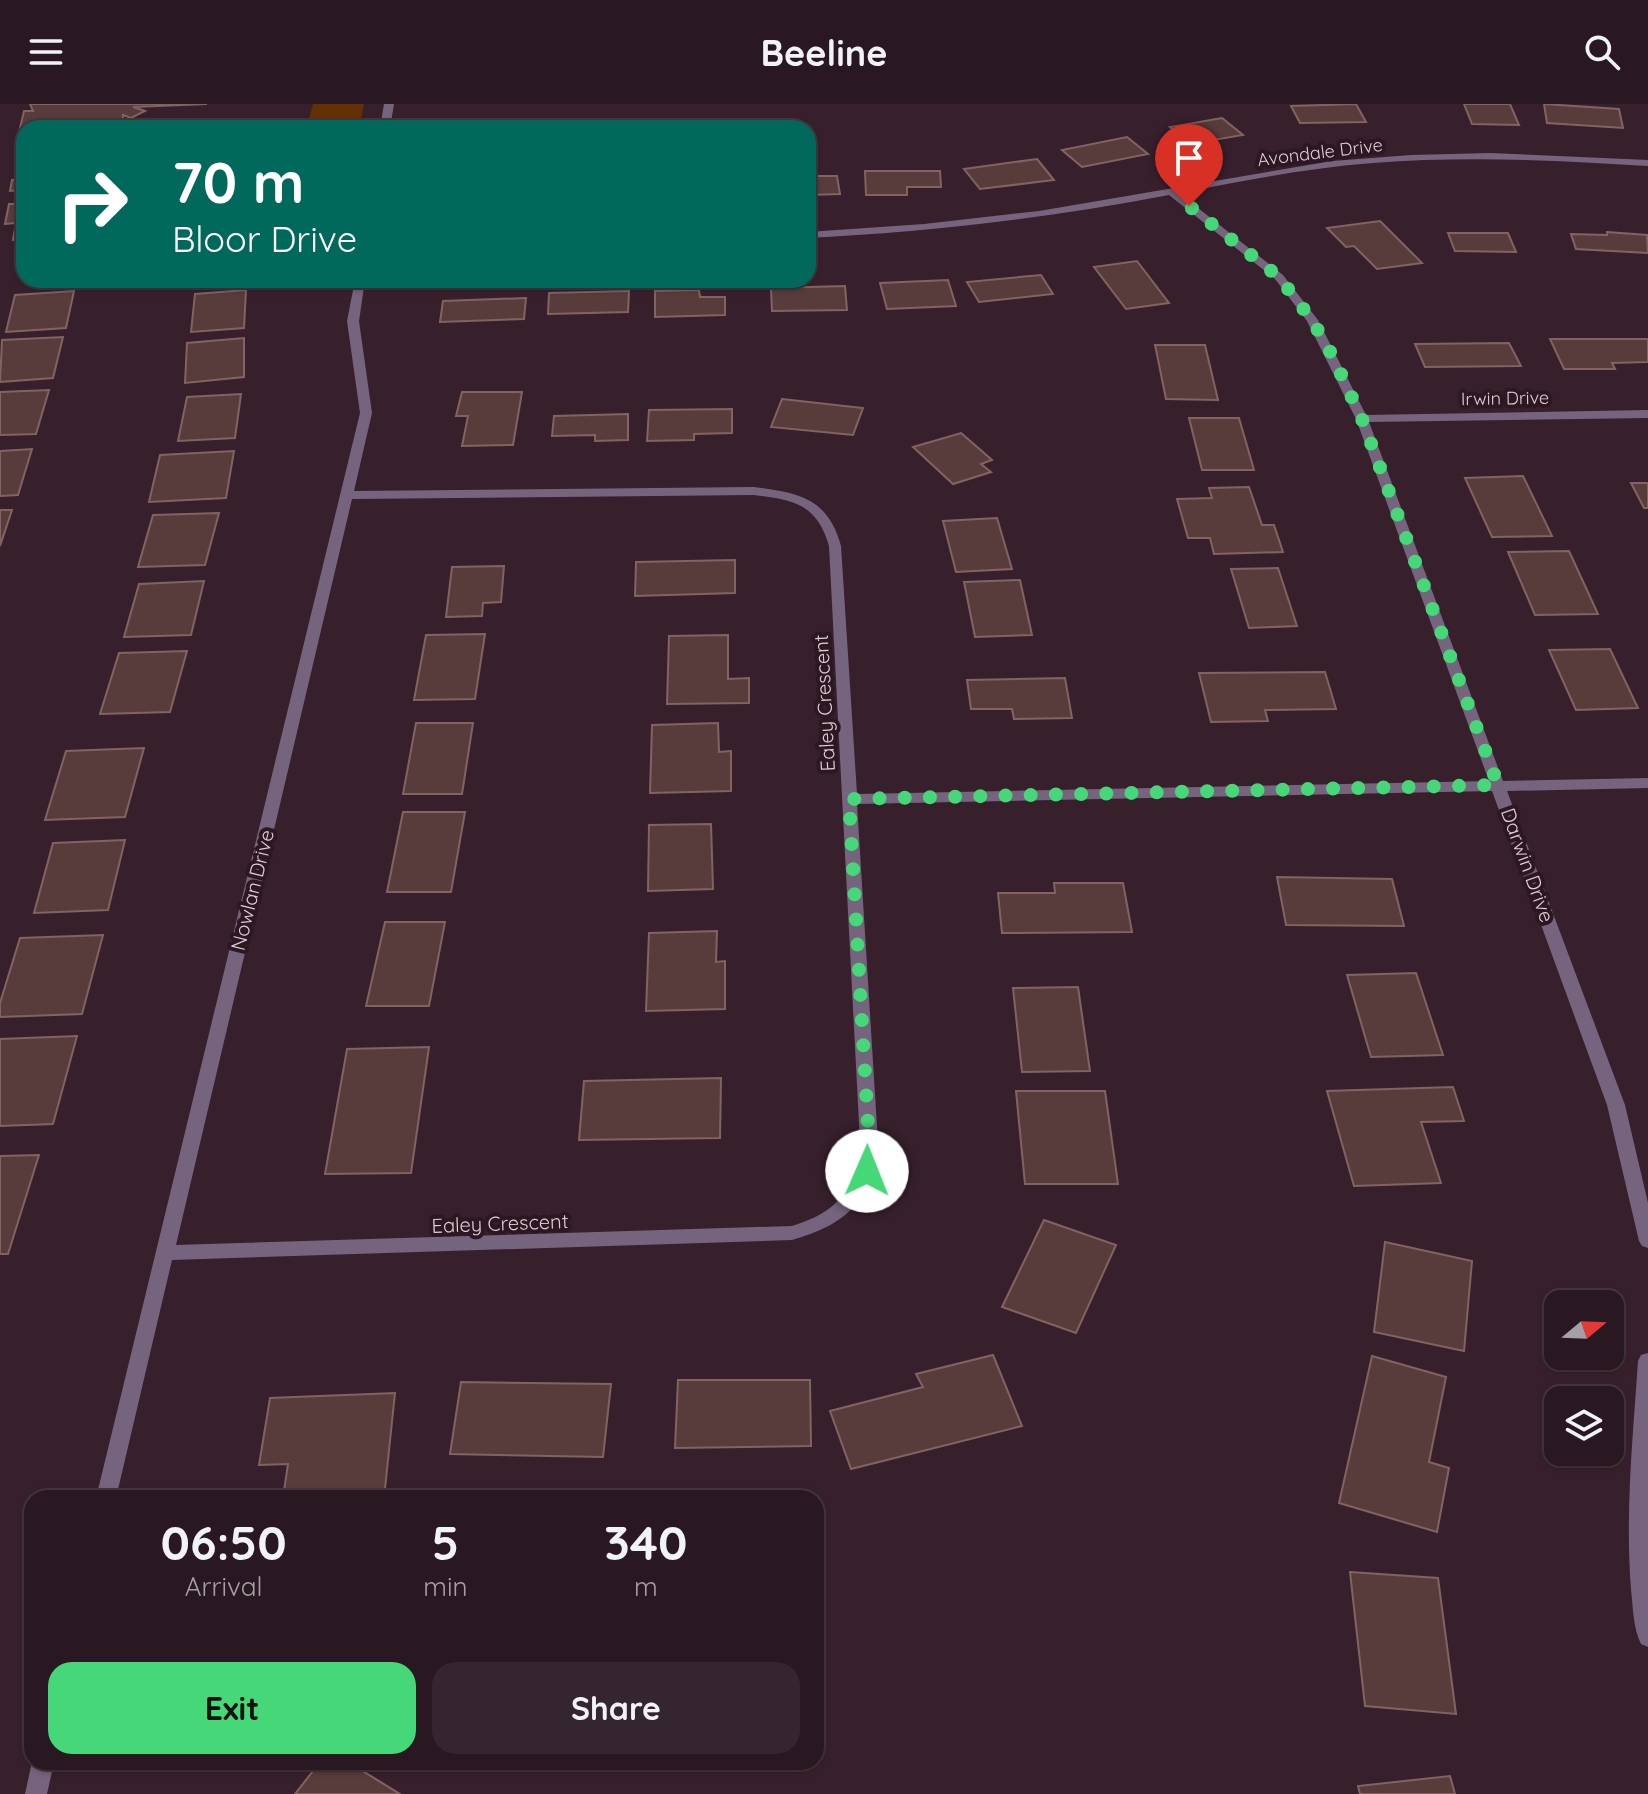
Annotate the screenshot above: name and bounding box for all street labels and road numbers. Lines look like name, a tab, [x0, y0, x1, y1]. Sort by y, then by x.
street label: Avondale Drive	[1256, 133, 1384, 171]
street label: Irwin Drive	[1461, 386, 1549, 410]
street label: Ealey Crescent	[808, 634, 840, 772]
street label: Darwin Drive	[1496, 804, 1560, 926]
street label: Nowlan Drive	[225, 827, 279, 953]
street label: Ealey Crescent	[431, 1208, 569, 1238]

